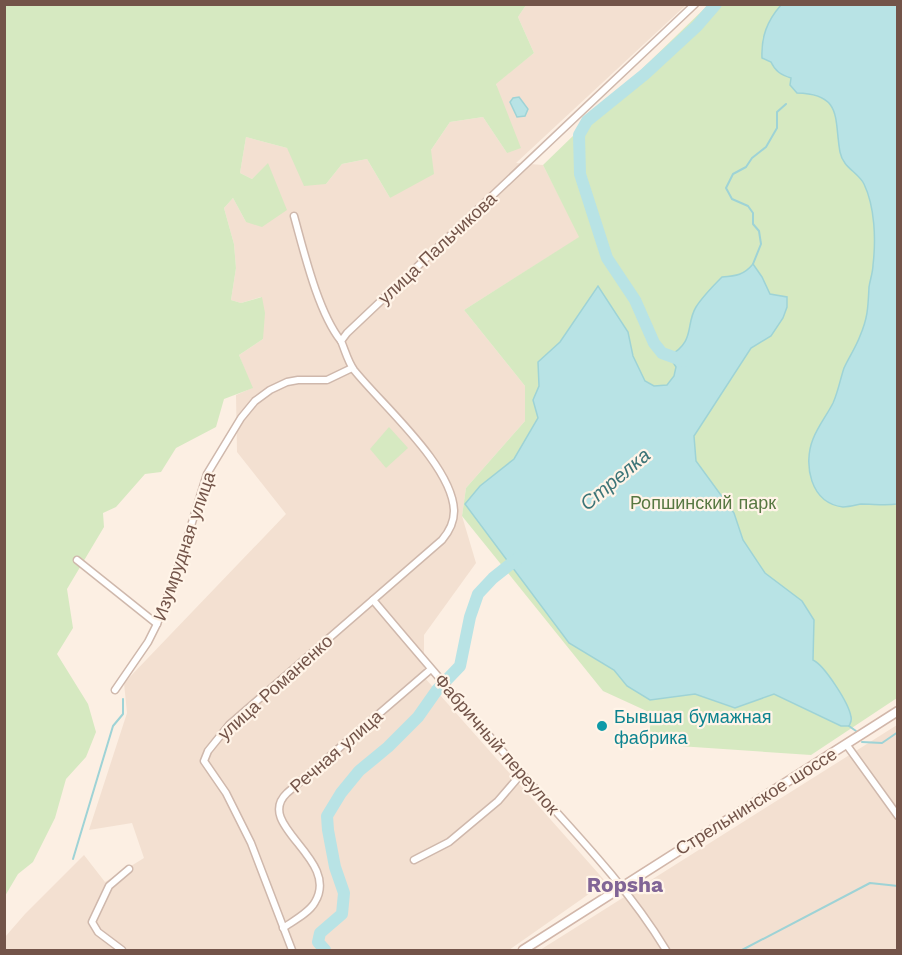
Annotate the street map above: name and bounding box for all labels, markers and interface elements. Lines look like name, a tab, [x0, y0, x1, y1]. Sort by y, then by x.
street label: улица Пальчикова	[373, 187, 501, 308]
water label: Стрелка	[575, 443, 655, 515]
street label: Изумрудная улица	[149, 468, 220, 623]
park label: Ропшинский парк	[630, 492, 776, 513]
street label: улица Романенко	[213, 630, 337, 744]
street label: Фабричный переулок	[430, 669, 564, 819]
street label: Речная улица	[286, 705, 387, 797]
place label: Бывшая бумажная фабрика	[614, 706, 772, 748]
marker: Бывшая бумажная фабрика	[595, 719, 609, 733]
street label: Стрельнинское шоссе	[671, 743, 841, 859]
district label: Ropsha	[587, 872, 664, 897]

